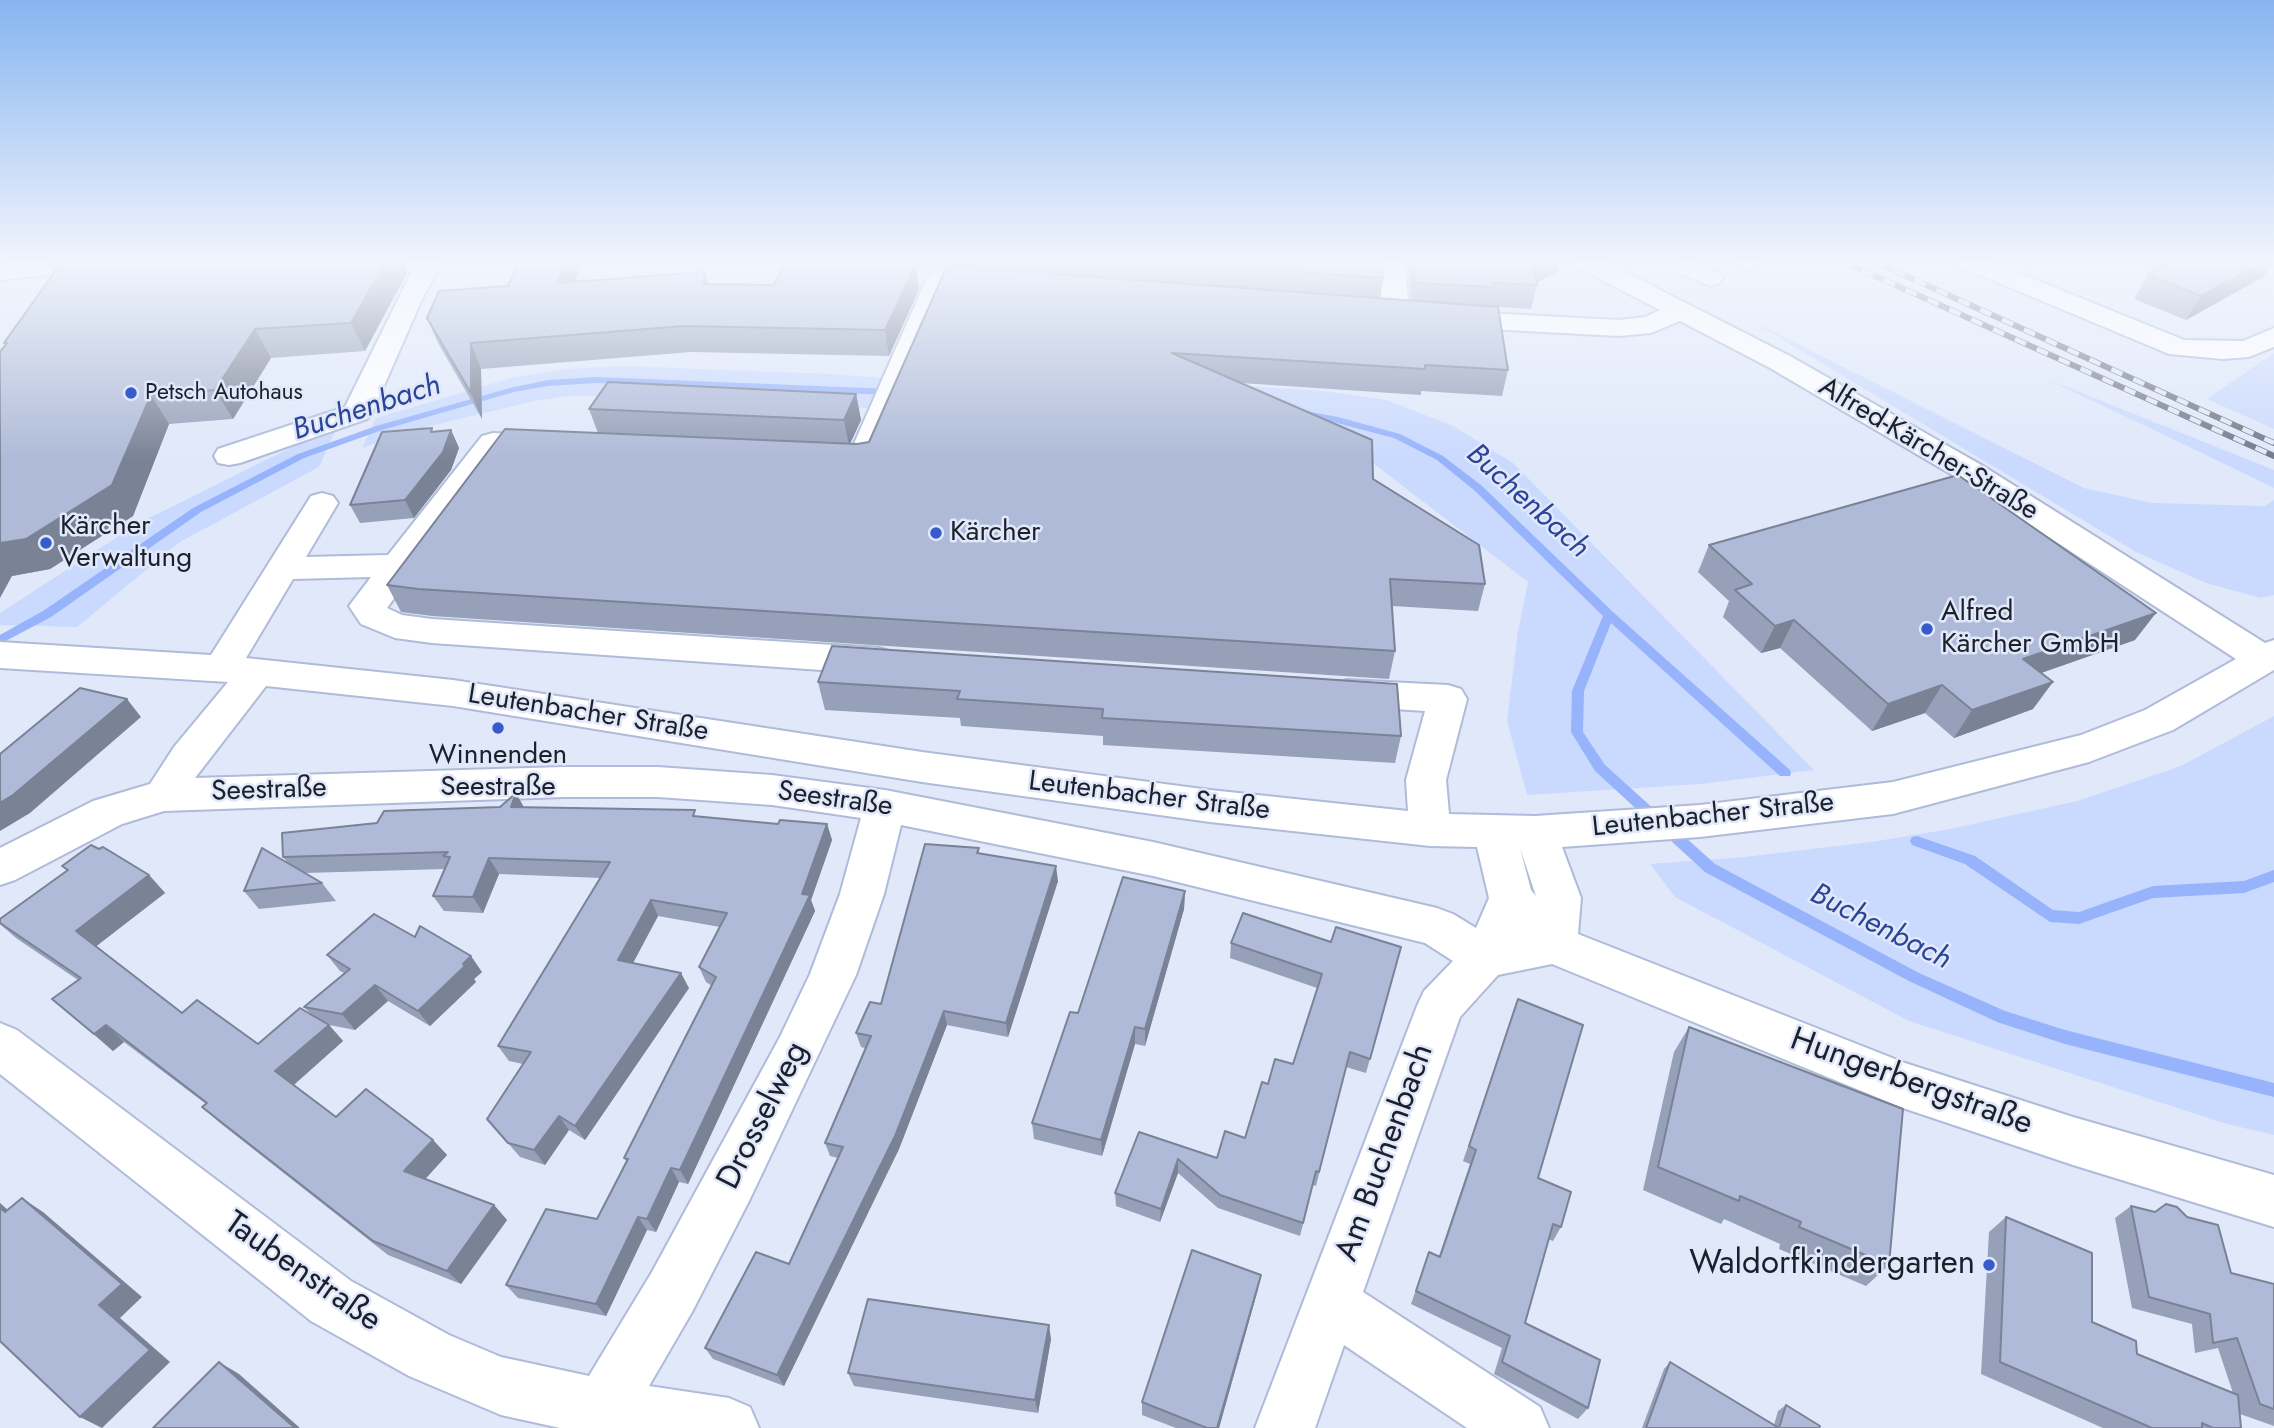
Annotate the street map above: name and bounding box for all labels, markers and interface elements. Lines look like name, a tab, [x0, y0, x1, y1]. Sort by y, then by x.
water label: Buchenbach	[289, 368, 445, 450]
street label: Alfred-Kärcher-Straße	[1812, 371, 2044, 529]
place label: Petsch Autohaus	[145, 379, 303, 407]
marker: Petsch Autohaus	[123, 385, 139, 401]
water label: Buchenbach	[1458, 437, 1596, 567]
place label: Kärcher Verwaltung	[60, 510, 192, 576]
place label: Kärcher	[950, 516, 1041, 550]
marker: Kärcher	[928, 525, 944, 541]
marker: Kärcher Verwaltung	[38, 535, 54, 551]
place label: Alfred Kärcher GmbH	[1941, 596, 2120, 662]
marker: Alfred Kärcher GmbH	[1919, 621, 1935, 637]
street label: Leutenbacher Straße	[465, 678, 711, 750]
marker: Winnenden Seestraße	[490, 720, 506, 736]
place label: Winnenden Seestraße	[429, 739, 567, 805]
street label: Leutenbacher Straße	[1026, 766, 1272, 828]
street label: Seestraße	[211, 772, 327, 810]
street label: Seestraße	[775, 775, 895, 825]
street label: Leutenbacher Straße	[1590, 787, 1836, 845]
water label: Buchenbach	[1804, 877, 1956, 979]
street label: Hungerbergstraße	[1784, 1021, 2038, 1145]
street label: Drosselweg	[710, 1036, 818, 1196]
street label: Am Buchenbach	[1328, 1039, 1444, 1267]
street label: Taubenstraße	[216, 1204, 388, 1342]
place label: Waldorfkindergarten	[1689, 1245, 1975, 1285]
marker: Waldorfkindergarten	[1981, 1257, 1997, 1273]

